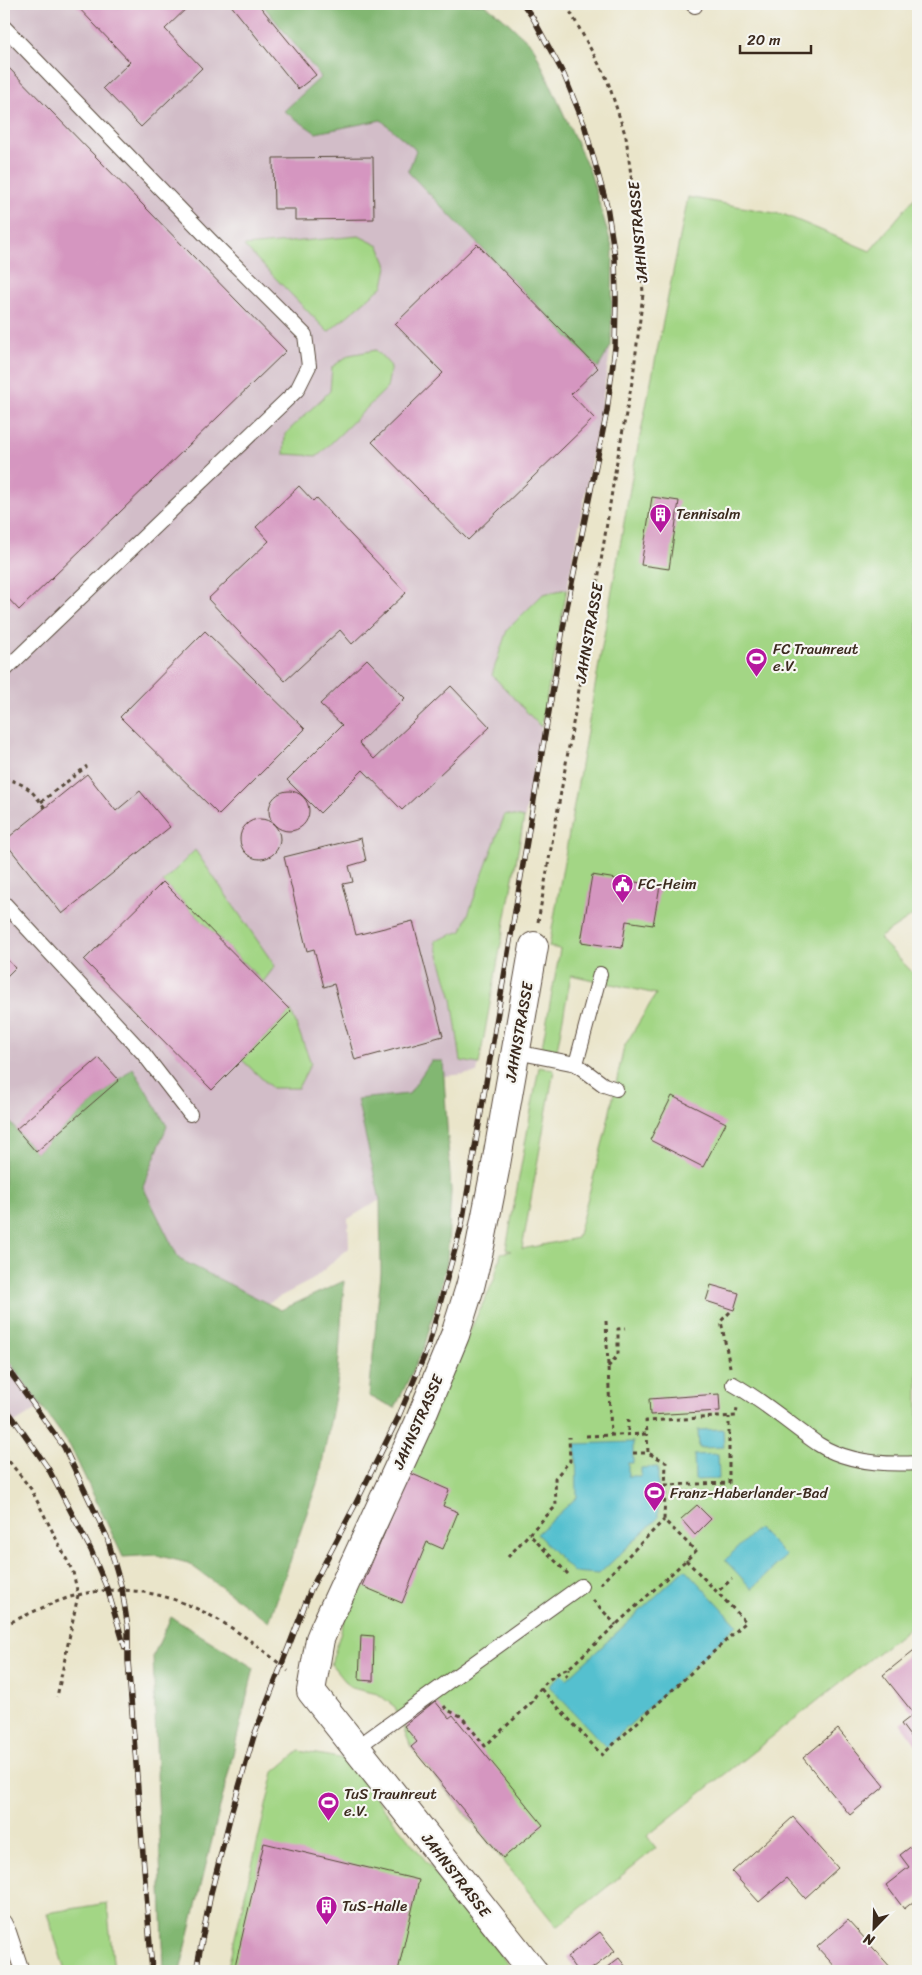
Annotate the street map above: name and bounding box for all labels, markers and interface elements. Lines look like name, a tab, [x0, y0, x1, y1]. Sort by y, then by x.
scale bar	[740, 22, 811, 54]
text: 20 m	[747, 27, 781, 53]
street label: JAHNSTRASSE	[620, 179, 655, 285]
place label: Tennisalm	[676, 501, 741, 527]
building icon: Tennisalm	[648, 502, 672, 533]
street label: JAHNSTRASSE	[567, 579, 611, 686]
place label: FC Traunreut e.V.	[773, 636, 859, 679]
sports icon: FC Traunreut e.V.	[745, 646, 769, 677]
place label: FC-Heim	[638, 871, 697, 897]
public building icon: FC-Heim	[610, 872, 634, 903]
street label: JAHNSTRASSE	[497, 978, 541, 1085]
street label: JAHNSTRASSE	[385, 1369, 451, 1474]
place label: Franz-Haberlander-Bad	[670, 1480, 828, 1506]
sports icon: Franz-Haberlander-Bad	[642, 1481, 666, 1512]
place label: TuS Traunreut e.V.	[344, 1781, 437, 1824]
sports icon: TuS Traunreut e.V.	[316, 1791, 340, 1822]
street label: JAHNSTRASSE	[414, 1826, 498, 1924]
place label: TuS-Halle	[342, 1893, 407, 1919]
building icon: TuS-Halle	[314, 1894, 338, 1925]
north arrow	[850, 1902, 900, 1952]
text: N	[859, 1926, 879, 1953]

